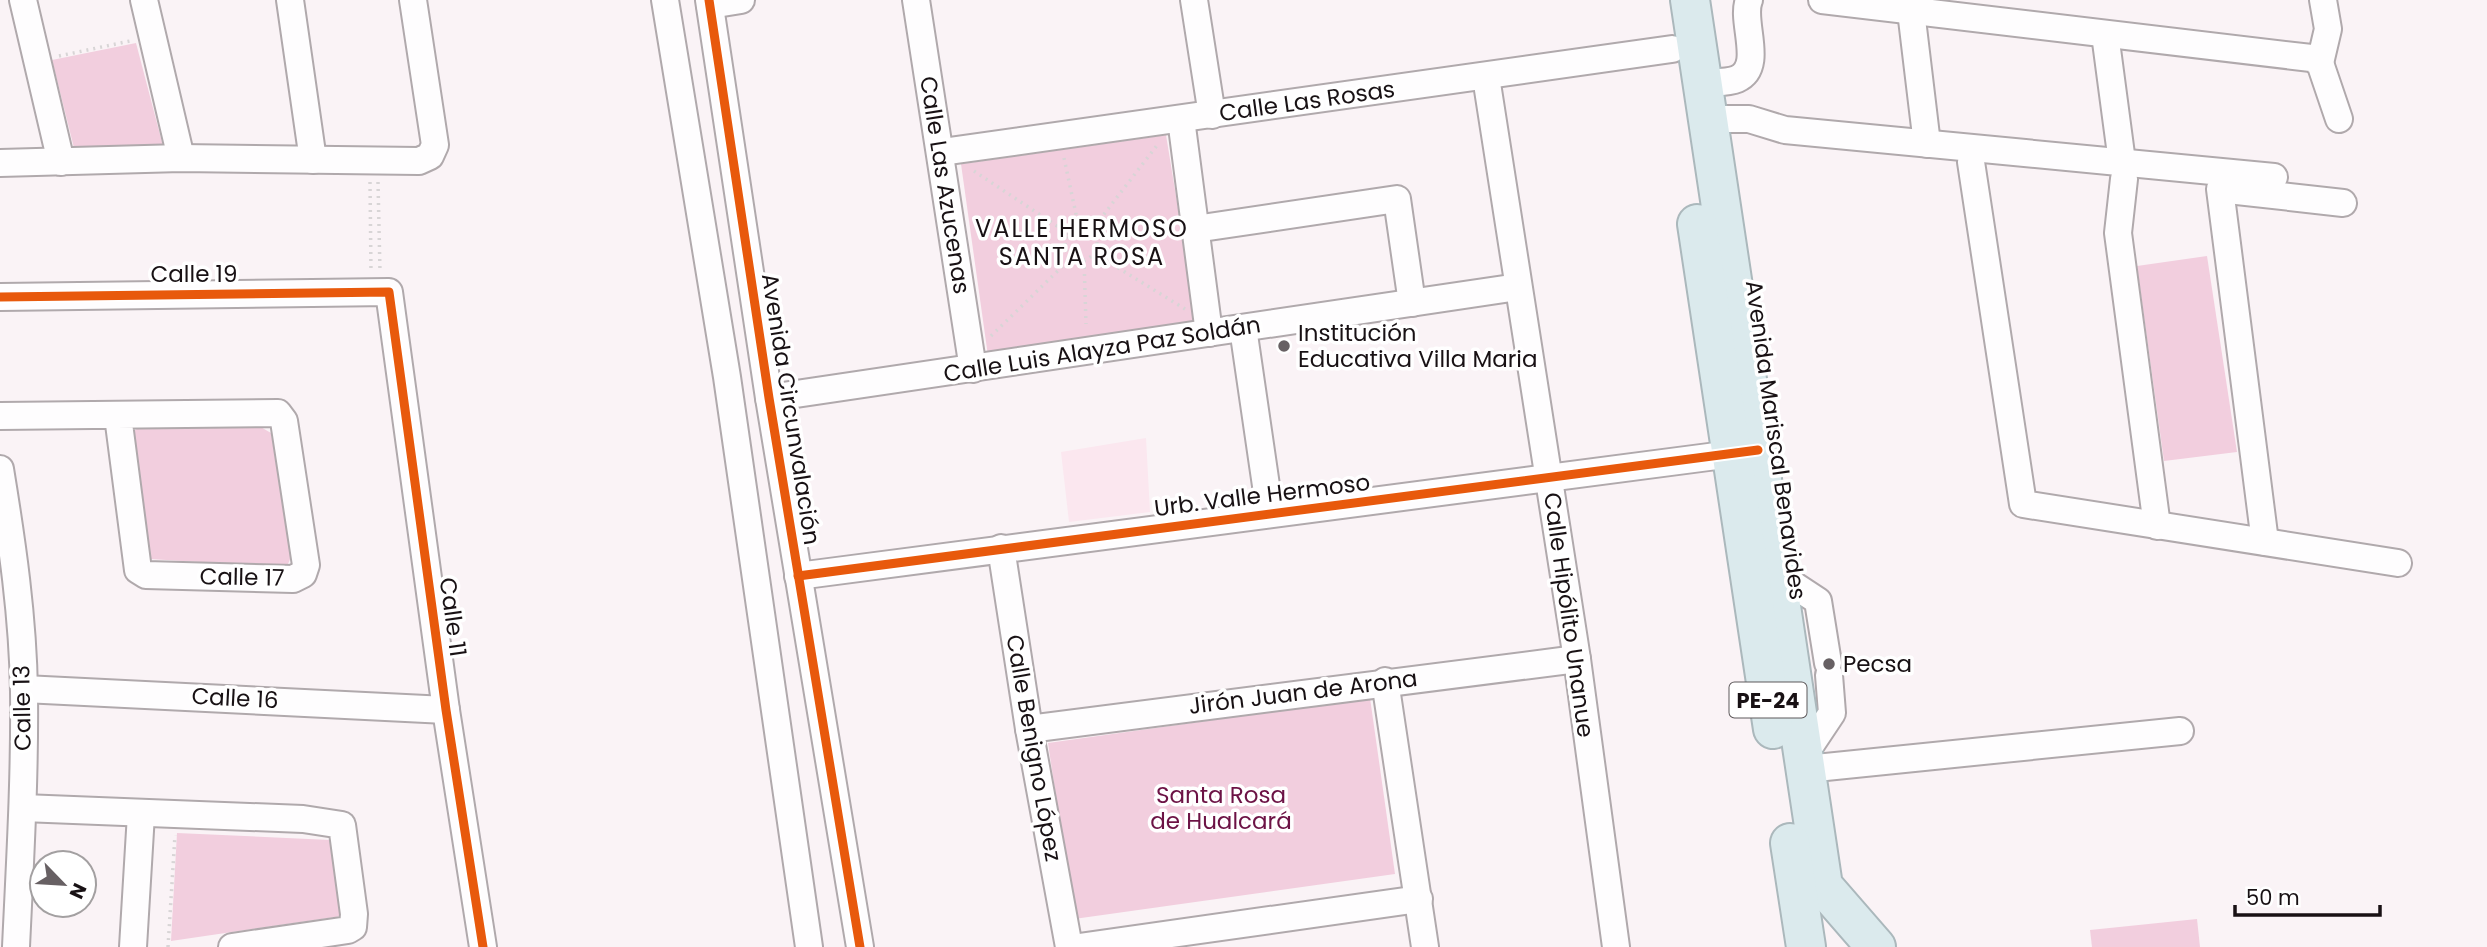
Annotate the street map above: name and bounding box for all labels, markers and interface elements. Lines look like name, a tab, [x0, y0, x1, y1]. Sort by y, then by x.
street label: Calle Las Rosas	[1217, 73, 1397, 129]
street label: Calle Las Azucenas	[912, 74, 978, 296]
district label: VALLE HERMOSO SANTA ROSA	[975, 212, 1189, 273]
street label: Calle 19	[151, 258, 237, 290]
street label: Avenida Circunvalación	[754, 271, 828, 547]
street label: Avenida Mariscal Benavides	[1738, 278, 1814, 602]
street label: Calle Luis Alayza Paz Soldán	[941, 308, 1263, 390]
place label: Institución Educativa Villa Maria	[1298, 317, 1538, 375]
marker: Institución Educativa Villa Maria	[1276, 338, 1292, 354]
street label: Urb. Valle Hermoso	[1152, 466, 1372, 524]
street label: Calle Hipólito Unanue	[1536, 491, 1602, 739]
street label: Calle 17	[199, 560, 285, 594]
street label: Calle 11	[432, 575, 474, 659]
street label: Calle Benigno López	[998, 632, 1070, 864]
place label: Pecsa	[1843, 648, 1912, 680]
marker: Pecsa	[1821, 656, 1837, 672]
street label: Jirón Juan de Arona	[1187, 662, 1419, 722]
street label: Calle 13	[5, 665, 39, 751]
street label: Calle 16	[191, 680, 279, 716]
road number: PE-24	[1730, 682, 1806, 718]
park label: Santa Rosa de Hualcará	[1150, 779, 1292, 837]
north arrow	[28, 849, 98, 919]
scale bar	[2235, 874, 2380, 918]
text: N	[63, 879, 93, 903]
text: 50 m	[2246, 883, 2300, 912]

